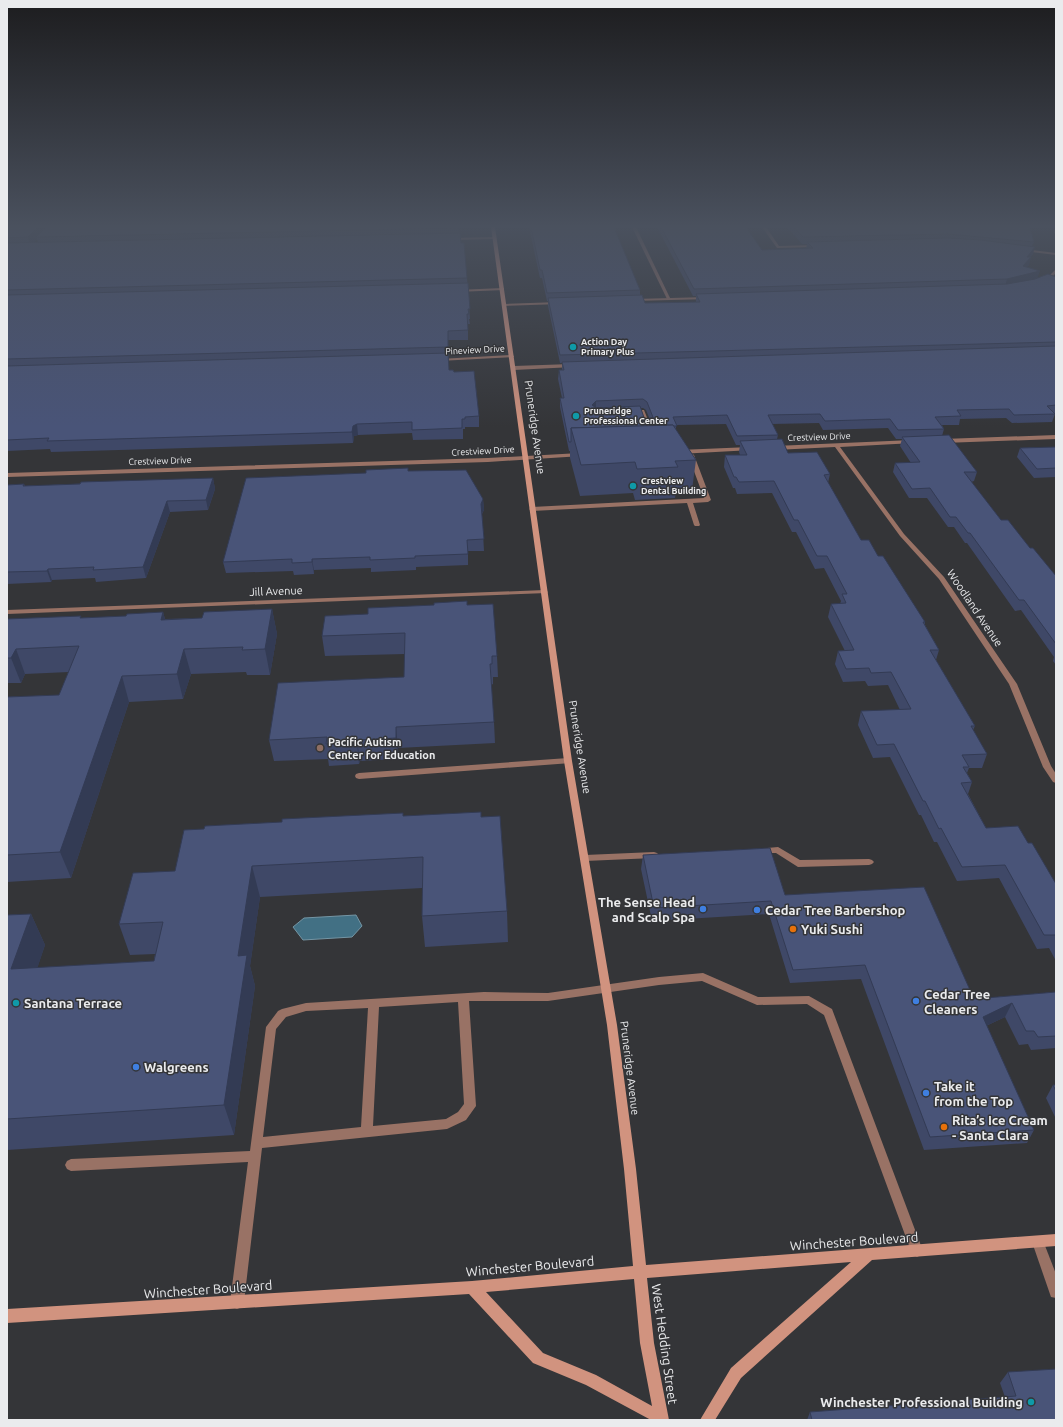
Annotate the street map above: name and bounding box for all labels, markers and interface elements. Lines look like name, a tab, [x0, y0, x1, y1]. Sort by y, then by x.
place label: Action Day Primary Plus	[581, 337, 634, 357]
marker: Action Day Primary Plus	[568, 342, 578, 352]
street label: Pineview Drive	[445, 343, 505, 357]
street label: Pruneridge Avenue	[522, 379, 548, 475]
place label: Pruneridge Professional Center	[584, 406, 668, 426]
marker: Pruneridge Professional Center	[571, 411, 581, 421]
street label: Crestview Drive	[787, 431, 851, 443]
street label: Crestview Drive	[451, 444, 515, 458]
street label: Crestview Drive	[128, 455, 192, 467]
place label: Crestview Dental Building	[641, 476, 706, 496]
marker: Crestview Dental Building	[628, 481, 638, 491]
street label: Woodland Avenue	[945, 567, 1005, 649]
street label: Jill Avenue	[249, 584, 303, 598]
street label: Pruneridge Avenue	[567, 699, 593, 795]
place label: Pacific Autism Center for Education	[328, 736, 435, 761]
marker: Pacific Autism Center for Education	[315, 743, 325, 753]
place label: The Sense Head and Scalp Spa	[598, 895, 695, 924]
place label: Cedar Tree Barbershop	[765, 903, 905, 917]
marker: The Sense Head and Scalp Spa	[698, 904, 708, 914]
marker: Cedar Tree Barbershop	[752, 905, 762, 915]
place label: Yuki Sushi	[801, 922, 863, 936]
marker: Yuki Sushi	[788, 924, 798, 934]
place label: Cedar Tree Cleaners	[924, 987, 990, 1016]
place label: Santana Terrace	[24, 996, 122, 1010]
marker: Cedar Tree Cleaners	[911, 996, 921, 1006]
marker: Santana Terrace	[11, 998, 21, 1008]
street label: Pruneridge Avenue	[618, 1020, 642, 1116]
place label: Walgreens	[144, 1060, 209, 1074]
marker: Walgreens	[131, 1062, 141, 1072]
place label: Take it from the Top	[934, 1079, 1013, 1108]
marker: Take it from the Top	[921, 1088, 931, 1098]
place label: Rita’s Ice Cream - Santa Clara	[952, 1113, 1048, 1142]
marker: Rita’s Ice Cream - Santa Clara	[939, 1122, 949, 1132]
street label: Winchester Boulevard	[789, 1230, 919, 1252]
street label: Winchester Boulevard	[465, 1253, 595, 1279]
street label: Winchester Boulevard	[143, 1278, 273, 1300]
street label: West Hedding Street	[650, 1283, 680, 1405]
place label: Winchester Professional Building	[820, 1395, 1023, 1409]
marker: Winchester Professional Building	[1026, 1397, 1036, 1407]

